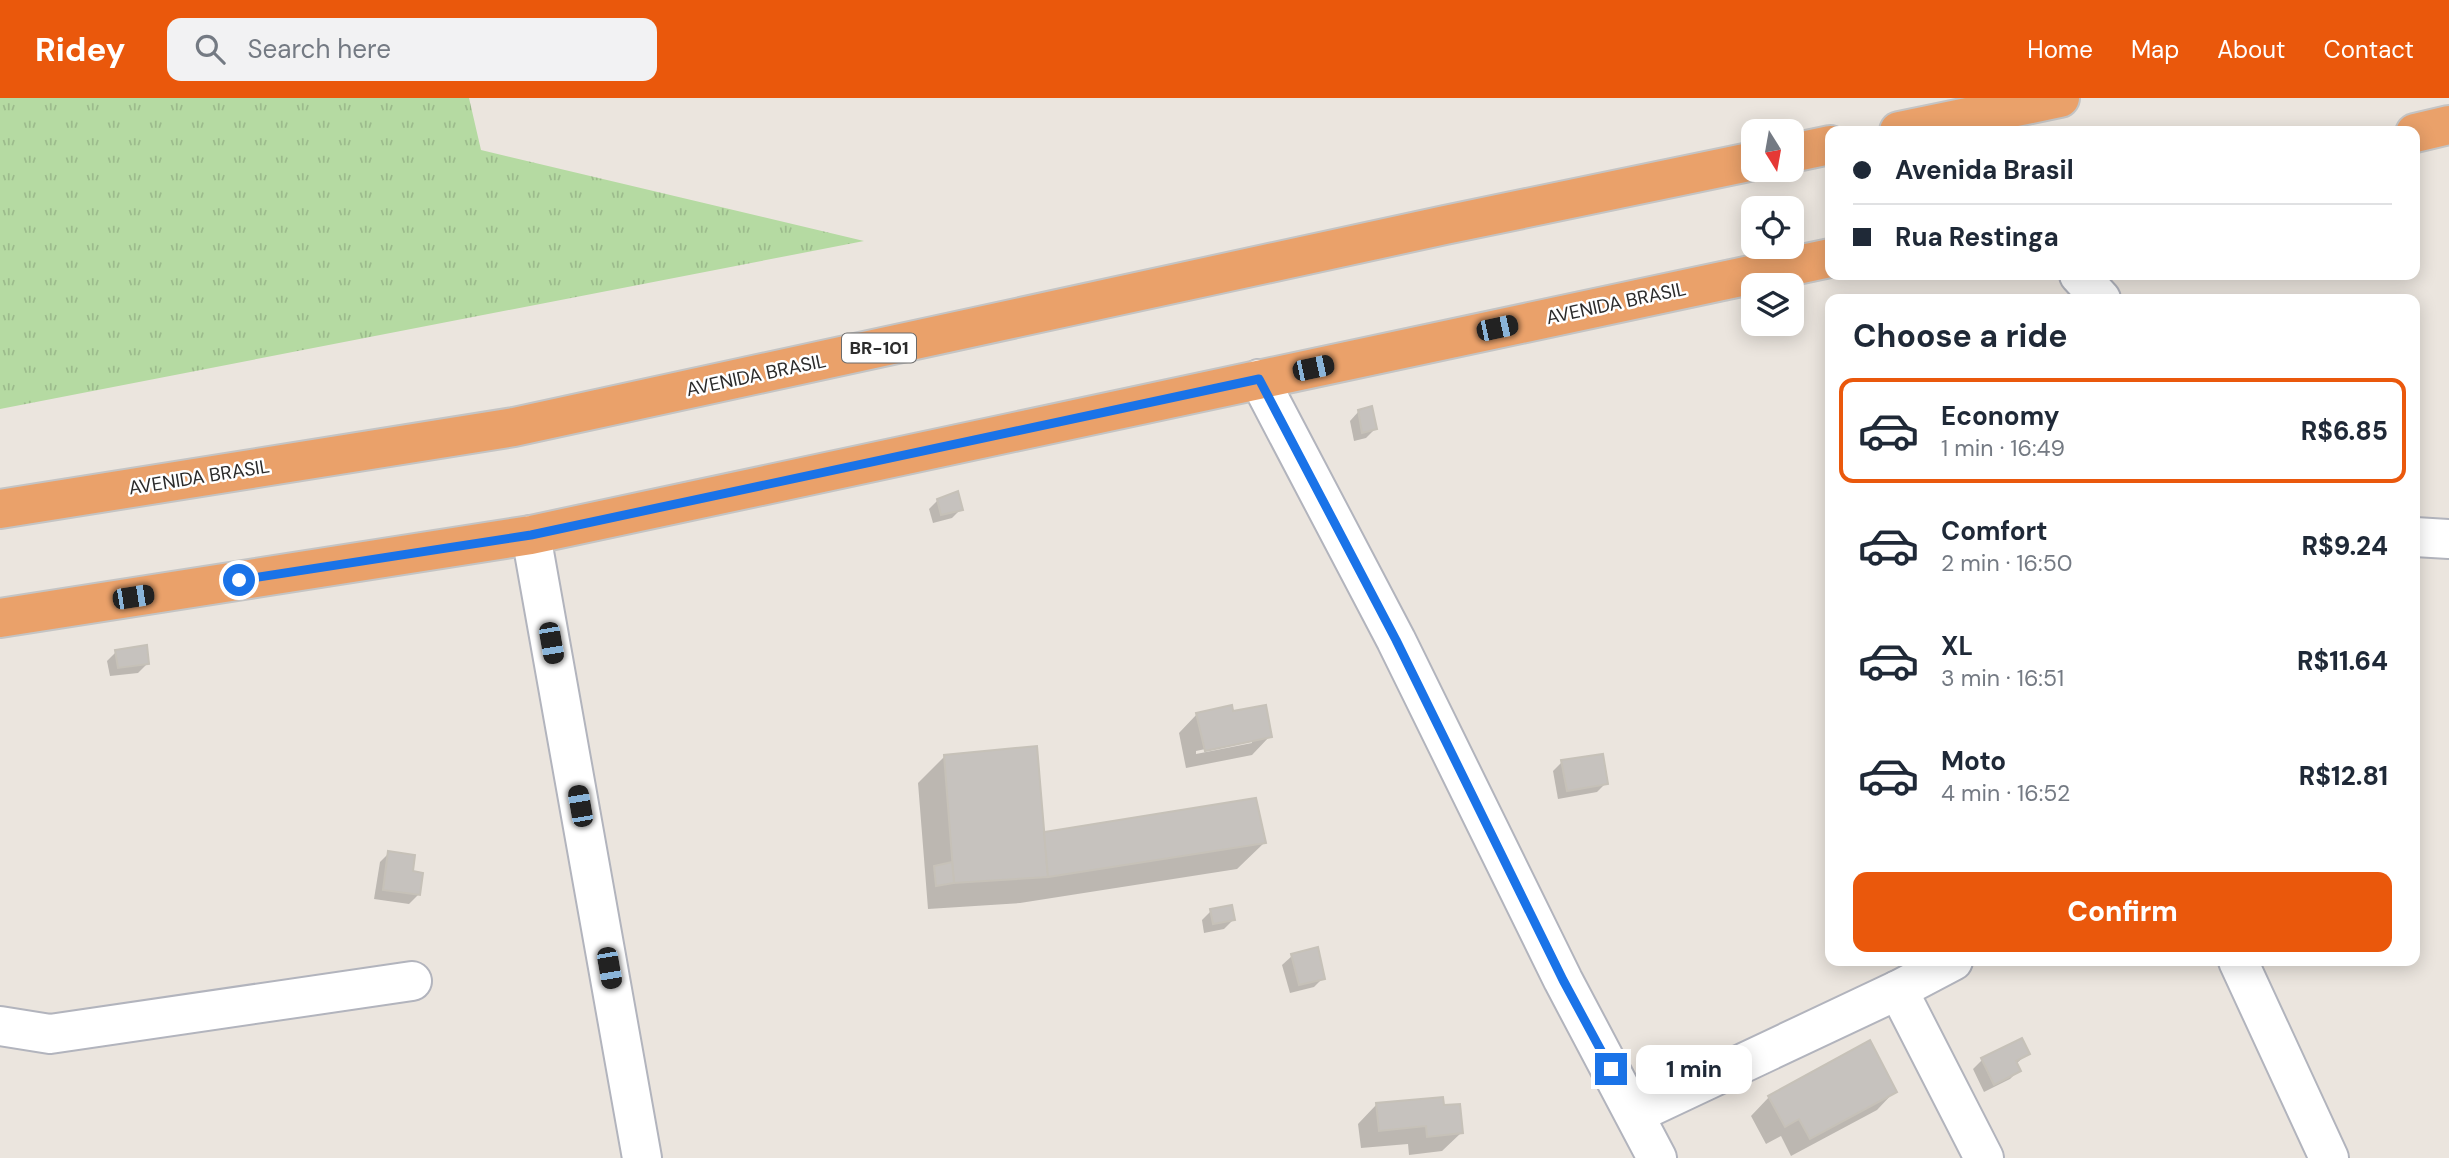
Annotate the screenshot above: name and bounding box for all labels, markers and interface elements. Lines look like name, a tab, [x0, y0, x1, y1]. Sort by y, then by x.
search box	[167, 18, 657, 81]
text: Ridey	[35, 28, 125, 71]
icon: search	[191, 30, 229, 68]
text: Search here	[247, 32, 391, 66]
text: Home	[2027, 34, 2093, 65]
text: Map	[2131, 34, 2179, 65]
text: About	[2217, 34, 2286, 65]
text: Contact	[2324, 34, 2414, 65]
north arrow	[1741, 119, 1804, 182]
map controls	[1741, 119, 1804, 336]
text: Avenida Brasil	[1895, 153, 2074, 187]
button: locate	[1741, 196, 1804, 259]
text: Rua Restinga	[1895, 220, 2059, 254]
button: layers	[1741, 273, 1804, 336]
street label: AVENIDA BRASIL	[1544, 276, 1688, 330]
car	[1475, 313, 1520, 343]
text: Choose a ride	[1853, 315, 2068, 357]
road number: BR-101	[842, 334, 916, 362]
street label: AVENIDA BRASIL	[684, 348, 828, 402]
car	[1291, 353, 1336, 383]
icon: car	[1857, 399, 1920, 462]
text: Economy	[1941, 399, 2059, 433]
text: R$6.85	[2301, 414, 2388, 448]
text: 1 min · 16:49	[1941, 433, 2065, 463]
street label: AVENIDA BRASIL	[127, 454, 271, 500]
icon: car	[1857, 514, 1920, 577]
text: Comfort	[1941, 514, 2047, 548]
text: R$9.24	[2301, 529, 2388, 563]
text: 2 min · 16:50	[1941, 548, 2072, 578]
route start	[223, 564, 255, 596]
car	[111, 583, 156, 611]
car	[538, 620, 565, 666]
icon: car	[1857, 629, 1920, 692]
text: XL	[1941, 629, 1973, 663]
text: R$11.64	[2297, 644, 2388, 678]
text: 3 min · 16:51	[1941, 663, 2064, 693]
icon: car	[1857, 744, 1920, 807]
text: Moto	[1941, 744, 2006, 778]
text: R$12.81	[2299, 759, 2388, 793]
text: 4 min · 16:52	[1941, 778, 2070, 808]
car	[567, 783, 594, 829]
button: Confirm	[1853, 872, 2392, 952]
car	[596, 945, 623, 991]
callout: 1 min	[1636, 1044, 1751, 1094]
route end	[1595, 1053, 1627, 1085]
text: 1 min	[1666, 1054, 1722, 1084]

